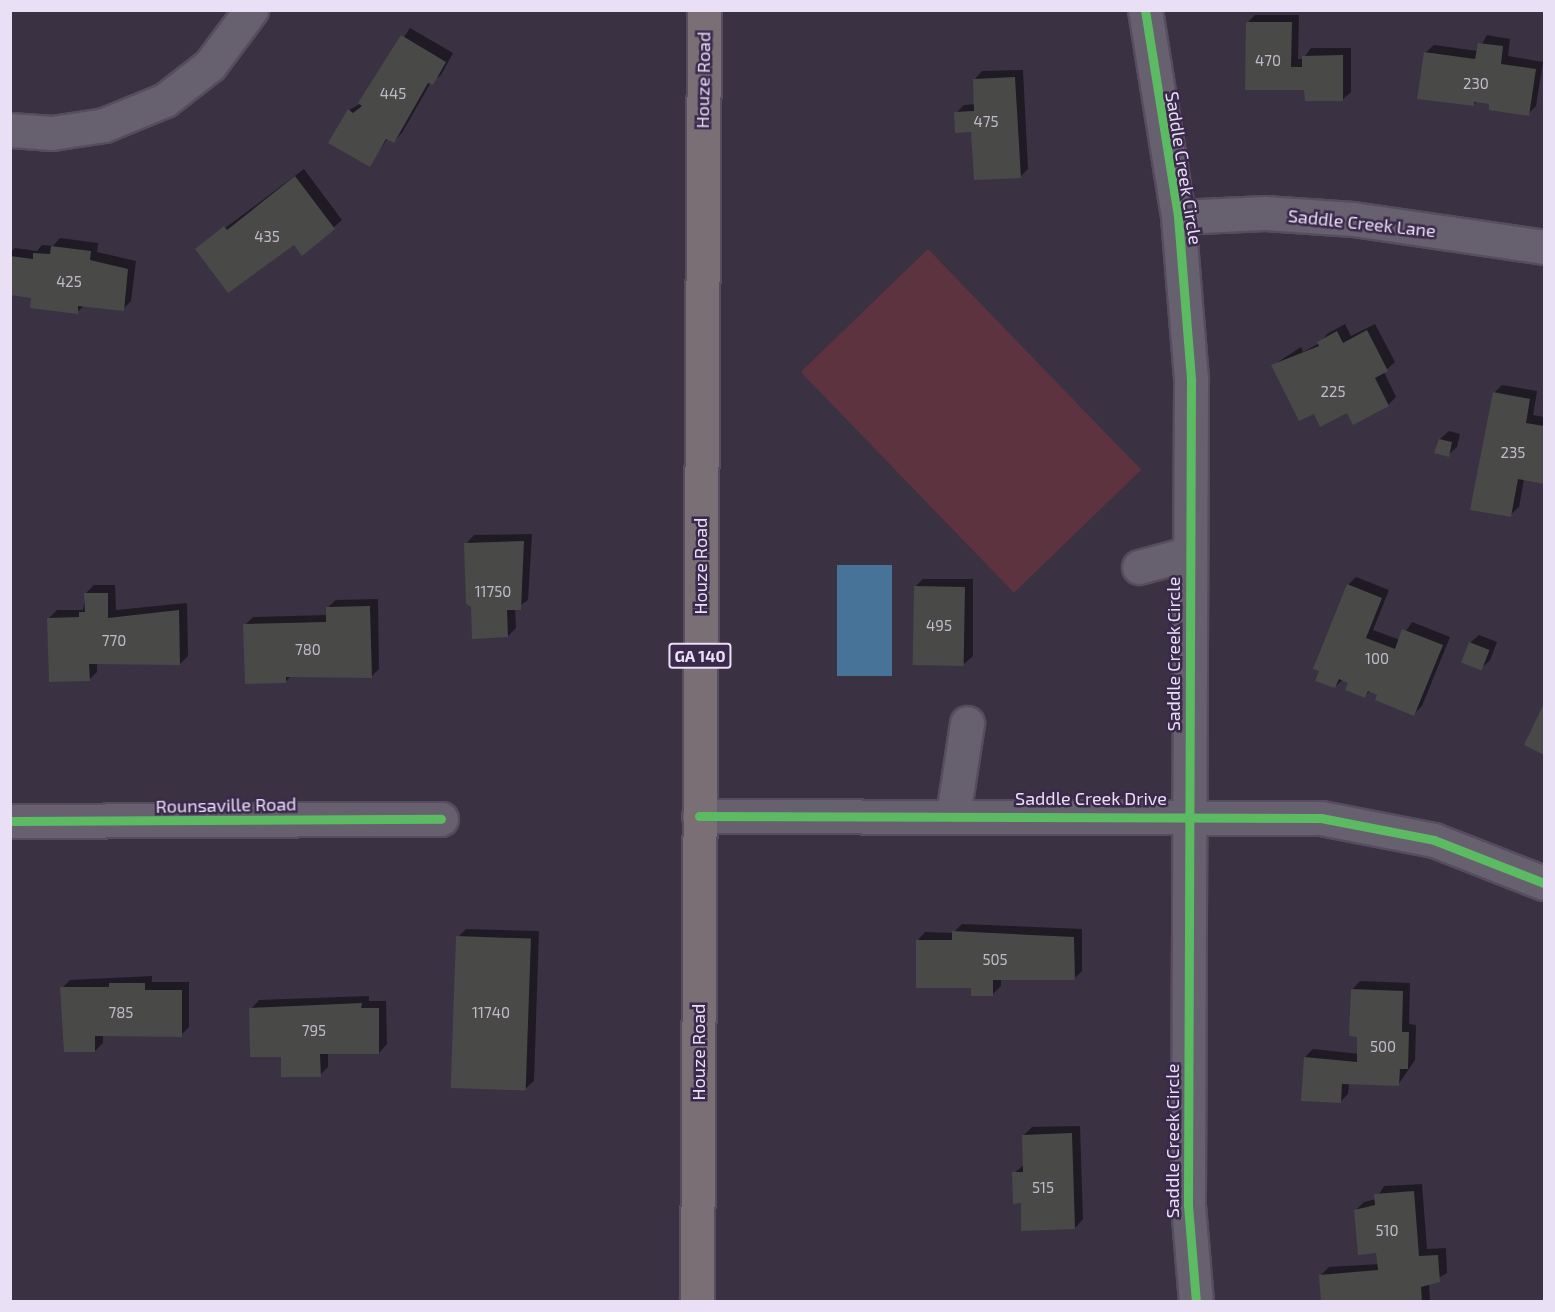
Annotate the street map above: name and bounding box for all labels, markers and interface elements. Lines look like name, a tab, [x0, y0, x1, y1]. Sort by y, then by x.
street label: Houze Road	[691, 31, 715, 129]
house number: 470	[1255, 52, 1281, 70]
house number: 230	[1463, 75, 1489, 93]
house number: 445	[380, 85, 406, 103]
street label: Saddle Creek Circle	[1161, 90, 1207, 246]
house number: 475	[974, 113, 998, 131]
street label: Saddle Creek Lane	[1287, 204, 1437, 242]
house number: 435	[254, 228, 280, 246]
house number: 425	[56, 273, 82, 291]
house number: 225	[1321, 383, 1345, 401]
house number: 235	[1501, 444, 1525, 462]
street label: Houze Road	[689, 518, 711, 614]
street label: Saddle Creek Circle	[1162, 577, 1184, 731]
house number: 11750	[475, 583, 511, 601]
house number: 495	[926, 617, 952, 635]
house number: 770	[102, 632, 126, 650]
house number: 780	[295, 641, 321, 659]
road number: GA 140	[667, 643, 733, 669]
house number: 100	[1365, 650, 1389, 668]
street label: Saddle Creek Drive	[1015, 787, 1167, 809]
street label: Rounsaville Road	[155, 793, 297, 817]
house number: 505	[982, 951, 1008, 969]
house number: 785	[109, 1004, 133, 1022]
house number: 11740	[472, 1004, 510, 1022]
street label: Houze Road	[687, 1004, 709, 1100]
house number: 795	[302, 1022, 326, 1040]
house number: 500	[1370, 1038, 1396, 1056]
street label: Saddle Creek Circle	[1161, 1064, 1183, 1218]
house number: 515	[1032, 1179, 1054, 1197]
house number: 510	[1375, 1222, 1399, 1240]

